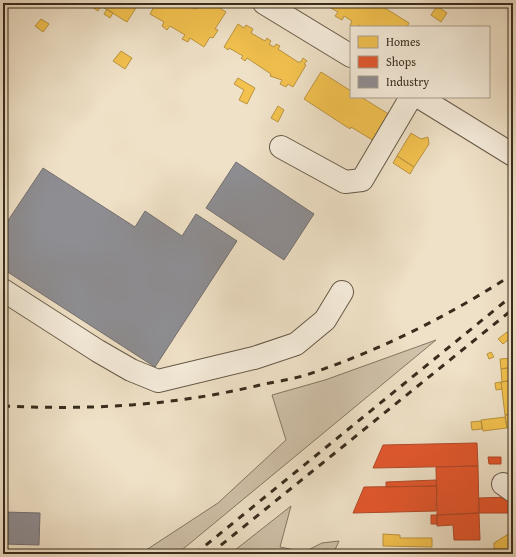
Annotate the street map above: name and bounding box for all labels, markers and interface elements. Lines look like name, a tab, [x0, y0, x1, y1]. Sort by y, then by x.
legend	[350, 26, 490, 98]
text: Homes	[386, 33, 421, 50]
text: Shops	[386, 53, 416, 70]
text: Industry	[386, 73, 429, 90]

